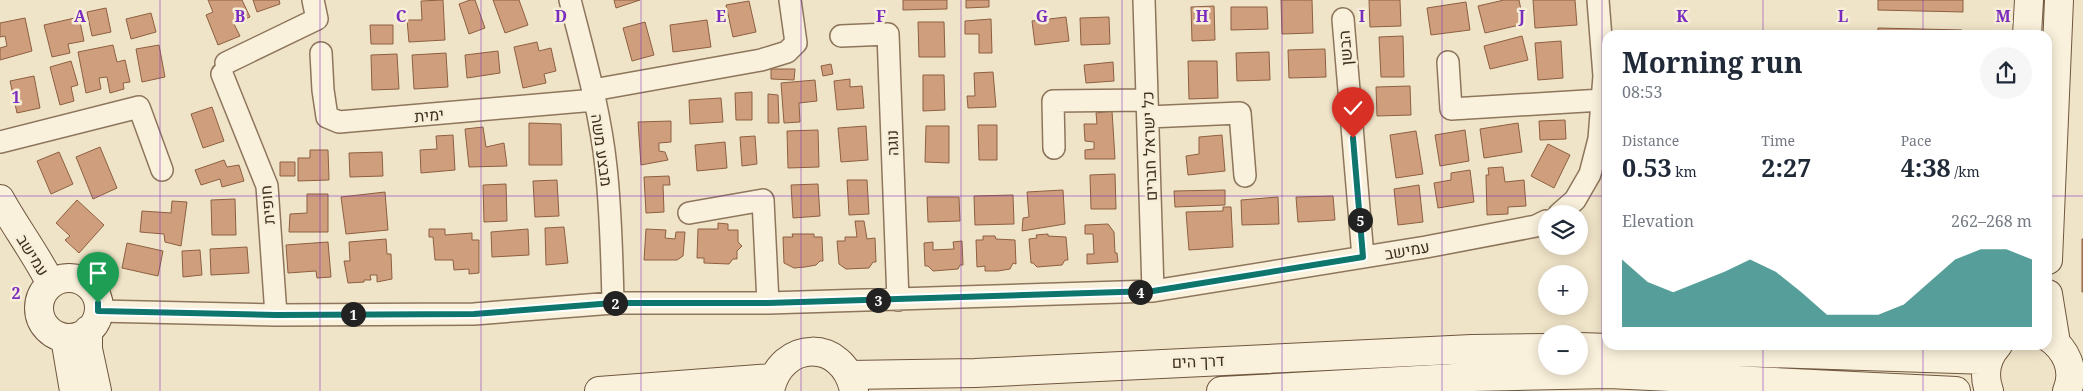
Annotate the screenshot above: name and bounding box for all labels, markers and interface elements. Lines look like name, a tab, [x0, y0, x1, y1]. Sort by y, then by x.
text: A	[74, 5, 87, 27]
text: B	[235, 5, 246, 27]
text: C	[396, 5, 407, 27]
text: D	[555, 5, 567, 27]
text: E	[716, 5, 726, 27]
text: F	[876, 5, 886, 27]
text: G	[1036, 5, 1048, 27]
text: H	[1195, 5, 1209, 27]
text: I	[1359, 5, 1365, 27]
text: J	[1518, 5, 1526, 27]
text: K	[1676, 5, 1688, 27]
text: L	[1838, 5, 1848, 27]
text: M	[1995, 5, 2011, 27]
street label: הבשן	[1333, 30, 1357, 66]
text: Morning run	[1622, 43, 1803, 81]
button: share	[1980, 47, 2032, 99]
text: 08:53	[1622, 81, 1662, 103]
text: 1	[11, 86, 21, 108]
pin	[1332, 87, 1374, 138]
street label: כל ישראל חברים	[1136, 91, 1162, 201]
icon: check	[1339, 94, 1367, 122]
street label: ימית	[413, 103, 445, 127]
street label: מבצע משה	[586, 112, 618, 188]
street label: נוגה	[881, 130, 903, 156]
text: Distance	[1622, 131, 1679, 150]
text: Time	[1761, 131, 1795, 150]
text: Pace	[1901, 131, 1931, 150]
text: 0.53	[1622, 150, 1672, 184]
text: 2:27	[1761, 150, 1811, 184]
text: 4:38	[1901, 150, 1951, 184]
text: km	[1672, 162, 1697, 181]
text: /km	[1951, 162, 1980, 181]
street label: חופית	[254, 184, 280, 226]
map controls	[1538, 205, 1588, 375]
button: layers	[1538, 205, 1588, 255]
pin: 5	[1348, 208, 1372, 232]
text: Elevation	[1622, 210, 1694, 232]
text: 262–268 m	[1951, 210, 2032, 232]
text: 5	[1357, 211, 1364, 230]
street label: עמישב	[12, 230, 54, 280]
street label: עמישב	[1383, 235, 1431, 265]
pin	[77, 252, 119, 303]
icon: arrive	[84, 259, 112, 287]
button: +	[1538, 265, 1588, 315]
pin: 4	[1128, 280, 1152, 304]
text: 2	[11, 282, 21, 304]
text: 4	[1137, 283, 1144, 302]
pin: 3	[866, 288, 890, 312]
pin: 2	[602, 290, 628, 316]
text: 3	[875, 291, 882, 310]
text: 2	[612, 294, 619, 313]
pin: 1	[340, 302, 366, 326]
text: 1	[350, 305, 357, 324]
button: −	[1538, 325, 1588, 375]
street label: דרך הים	[1171, 349, 1225, 373]

